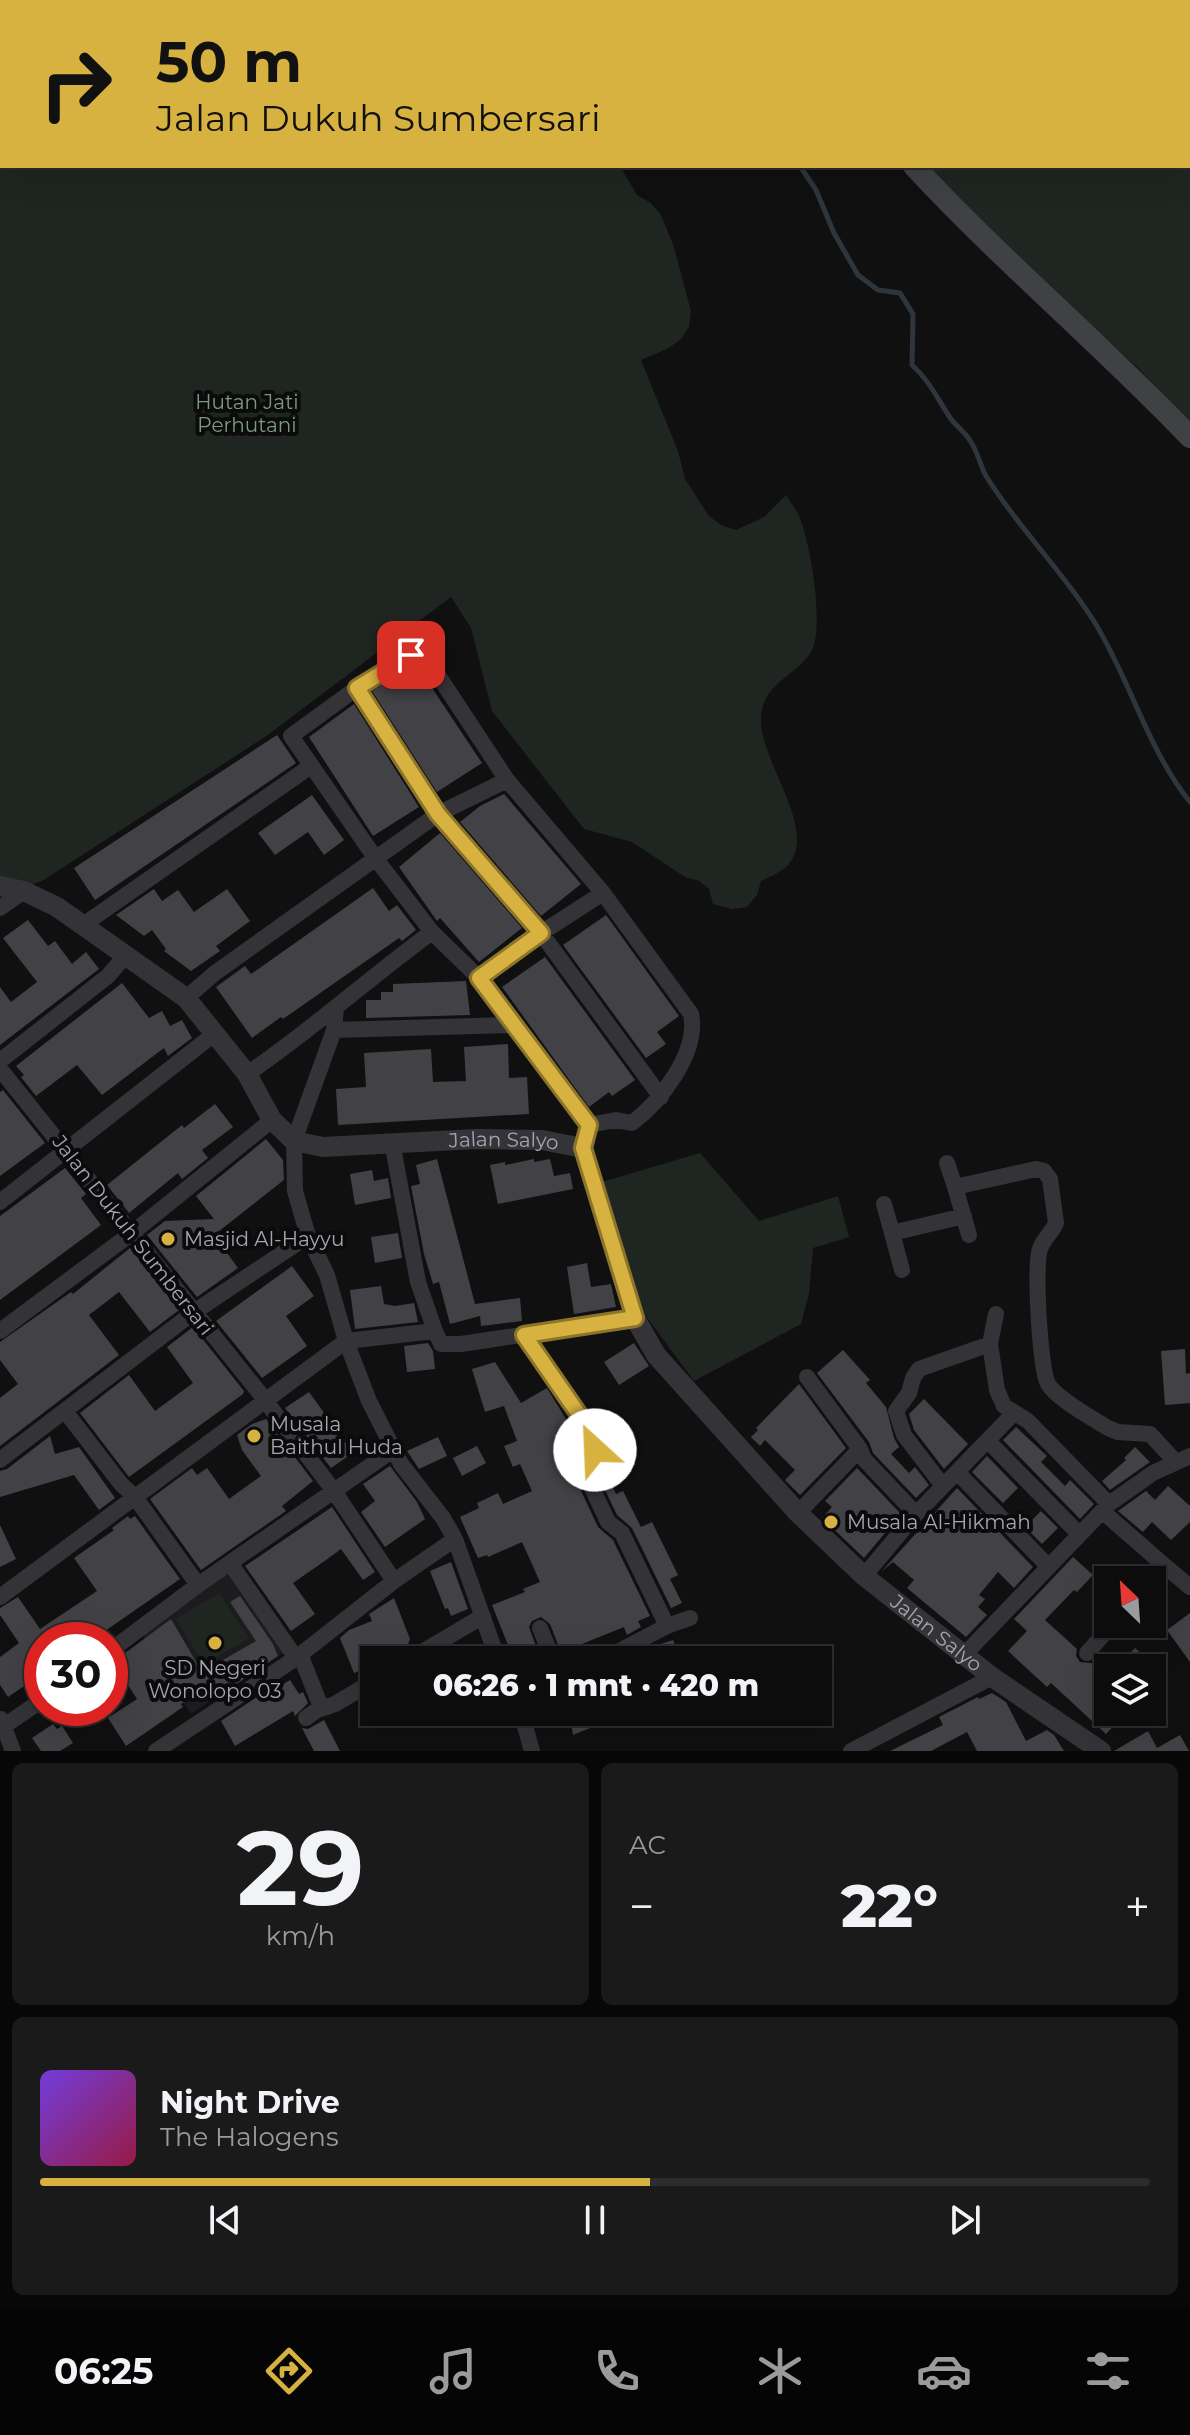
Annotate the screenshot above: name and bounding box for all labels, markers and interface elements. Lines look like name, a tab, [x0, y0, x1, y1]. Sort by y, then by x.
text: 50 m	[156, 28, 302, 96]
icon: right	[24, 32, 128, 136]
text: Jalan Dukuh Sumbersari	[156, 96, 601, 140]
park label: Hutan Jati Perhutani	[195, 390, 299, 437]
pin	[377, 621, 445, 689]
icon: arrive	[389, 633, 433, 677]
street label: Jalan Salyo	[447, 1127, 561, 1155]
street label: Jalan Dukuh Sumbersari	[47, 1129, 219, 1340]
place label: Masjid Al-Hayyu	[184, 1227, 344, 1251]
marker: Masjid Al-Hayyu	[159, 1230, 177, 1248]
position arrow	[553, 1408, 637, 1492]
place label: Musala Baithul Huda	[270, 1412, 403, 1459]
marker: Musala Baithul Huda	[245, 1427, 263, 1445]
place label: Musala Al-Hikmah	[847, 1510, 1031, 1534]
marker: Musala Al-Hikmah	[822, 1513, 840, 1531]
north arrow	[1094, 1566, 1166, 1638]
map controls	[1094, 1566, 1166, 1726]
street label: Jalan Salyo	[885, 1589, 987, 1677]
speed limit sign: 30	[24, 1622, 128, 1726]
marker: SD Negeri Wonolopo 03	[206, 1634, 224, 1652]
button: layers	[1094, 1654, 1166, 1726]
place label: SD Negeri Wonolopo 03	[148, 1656, 282, 1703]
text: 06:26 · 1 mnt · 420 m	[433, 1667, 759, 1704]
text: 29	[237, 1804, 364, 1931]
text: AC	[629, 1829, 666, 1861]
text: 22°	[841, 1869, 938, 1942]
text: −	[629, 1879, 654, 1933]
text: +	[1125, 1879, 1150, 1933]
text: km/h	[266, 1920, 335, 1952]
text: Night Drive	[160, 2084, 340, 2121]
text: The Halogens	[160, 2121, 339, 2153]
icon: previous	[203, 2198, 247, 2242]
icon: pause	[573, 2198, 617, 2242]
icon: next	[943, 2198, 987, 2242]
icon: directions	[261, 2343, 317, 2399]
icon: music	[425, 2343, 481, 2399]
icon: phone	[589, 2343, 645, 2399]
icon: climate	[752, 2343, 808, 2399]
icon: car	[916, 2343, 972, 2399]
icon: filters	[1080, 2343, 1136, 2399]
text: 06:25	[54, 2349, 153, 2393]

